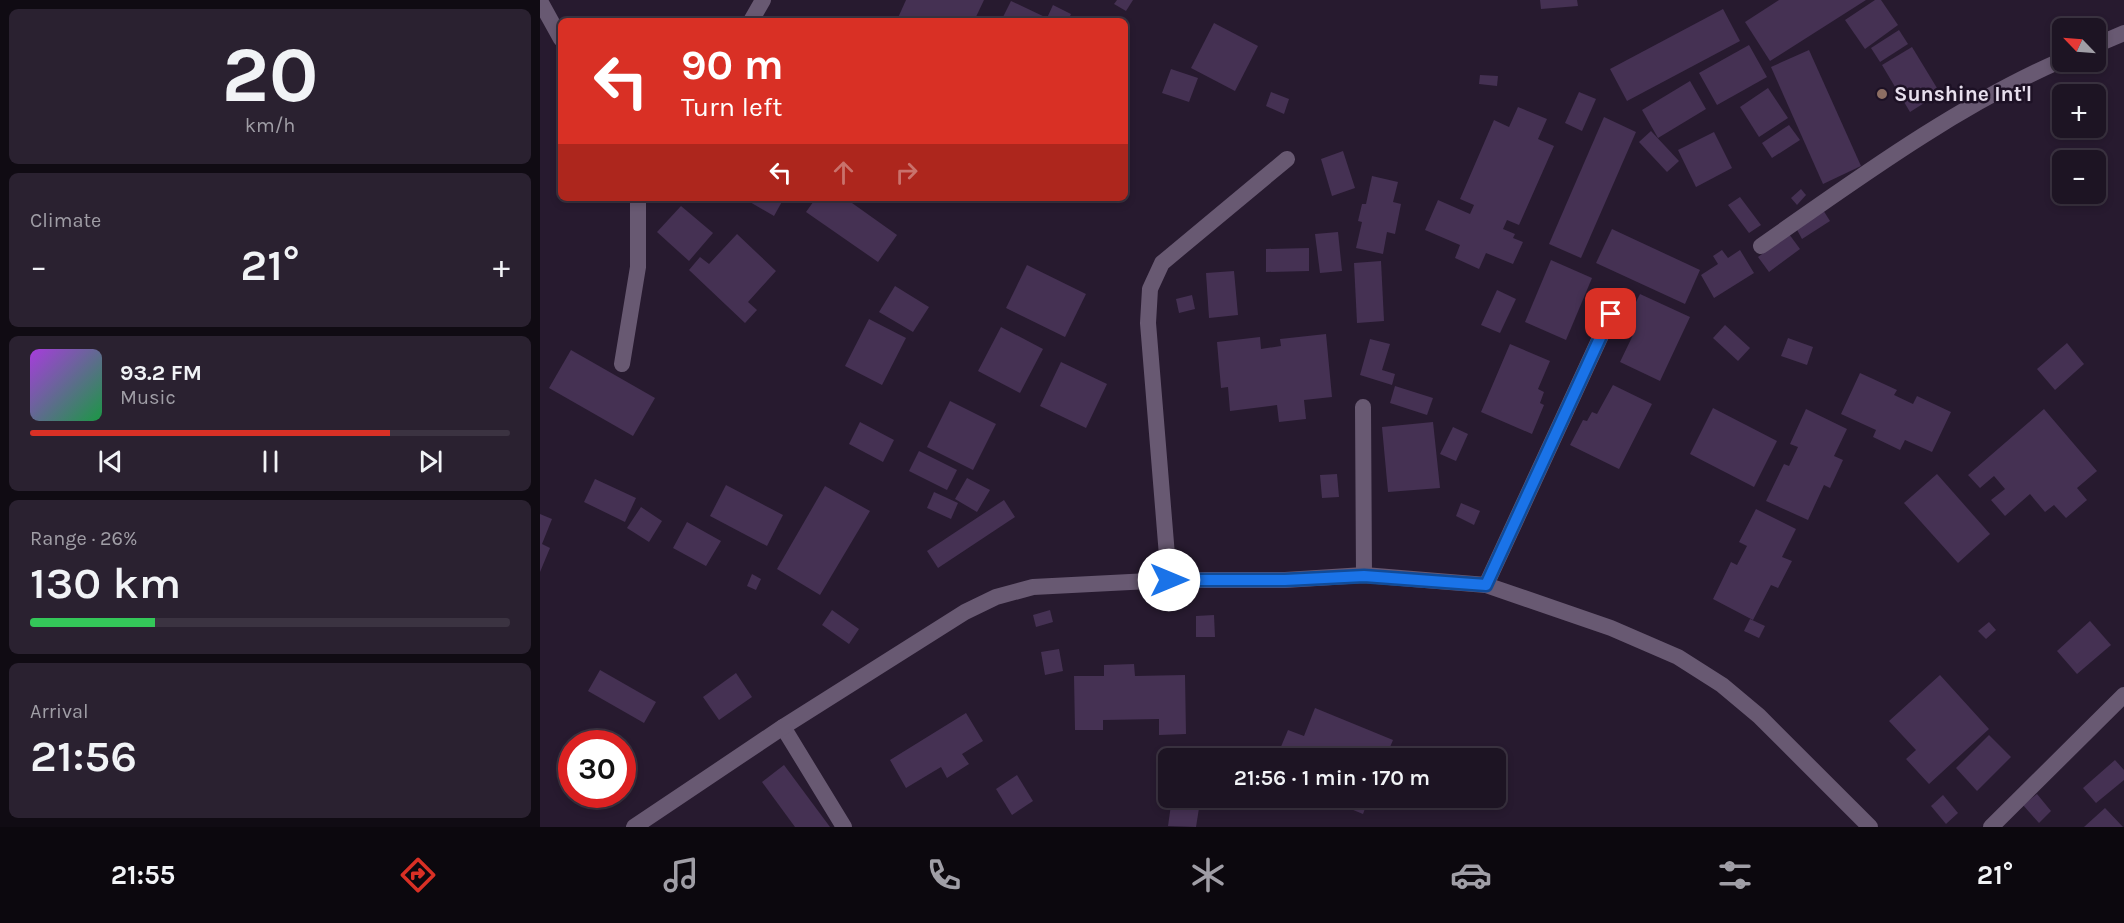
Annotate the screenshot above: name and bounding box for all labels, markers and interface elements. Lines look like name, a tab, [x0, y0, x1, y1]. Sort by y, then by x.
north arrow	[2052, 18, 2106, 72]
map controls	[2052, 18, 2106, 204]
text: 20	[222, 29, 318, 121]
text: 90 m	[681, 40, 784, 90]
icon: left	[582, 42, 660, 120]
place label: Sunshine Int'l	[1894, 82, 2032, 106]
button: +	[2052, 84, 2106, 138]
marker: Sunshine Int'l	[1875, 87, 1889, 101]
text: Turn left	[681, 91, 782, 123]
text: km/h	[245, 114, 295, 137]
button: −	[2052, 150, 2106, 204]
icon: left	[764, 156, 797, 189]
icon: ahead	[827, 156, 860, 189]
icon: right	[890, 156, 923, 189]
text: Climate	[30, 209, 101, 232]
text: 21°	[240, 239, 300, 291]
text: −	[30, 247, 47, 285]
text: +	[493, 247, 510, 285]
pin	[1585, 288, 1636, 339]
icon: arrive	[1594, 297, 1627, 330]
text: 93.2 FM	[120, 360, 202, 386]
text: Music	[120, 386, 176, 409]
icon: previous	[94, 445, 127, 478]
icon: pause	[254, 445, 287, 478]
icon: next	[414, 445, 447, 478]
text: Range · 26%	[30, 527, 138, 550]
position arrow	[1137, 548, 1201, 612]
text: 130 km	[30, 557, 181, 609]
text: Arrival	[30, 700, 89, 723]
text: 21:56	[30, 730, 137, 782]
speed limit sign: 30	[558, 730, 636, 808]
text: 21:56 · 1 min · 170 m	[1234, 765, 1430, 791]
icon: directions	[397, 854, 439, 896]
icon: music	[660, 854, 702, 896]
icon: phone	[923, 854, 965, 896]
icon: climate	[1187, 854, 1229, 896]
icon: car	[1450, 854, 1492, 896]
icon: filters	[1714, 854, 1756, 896]
text: 21:55	[111, 859, 175, 891]
text: 21°	[1977, 859, 2013, 891]

